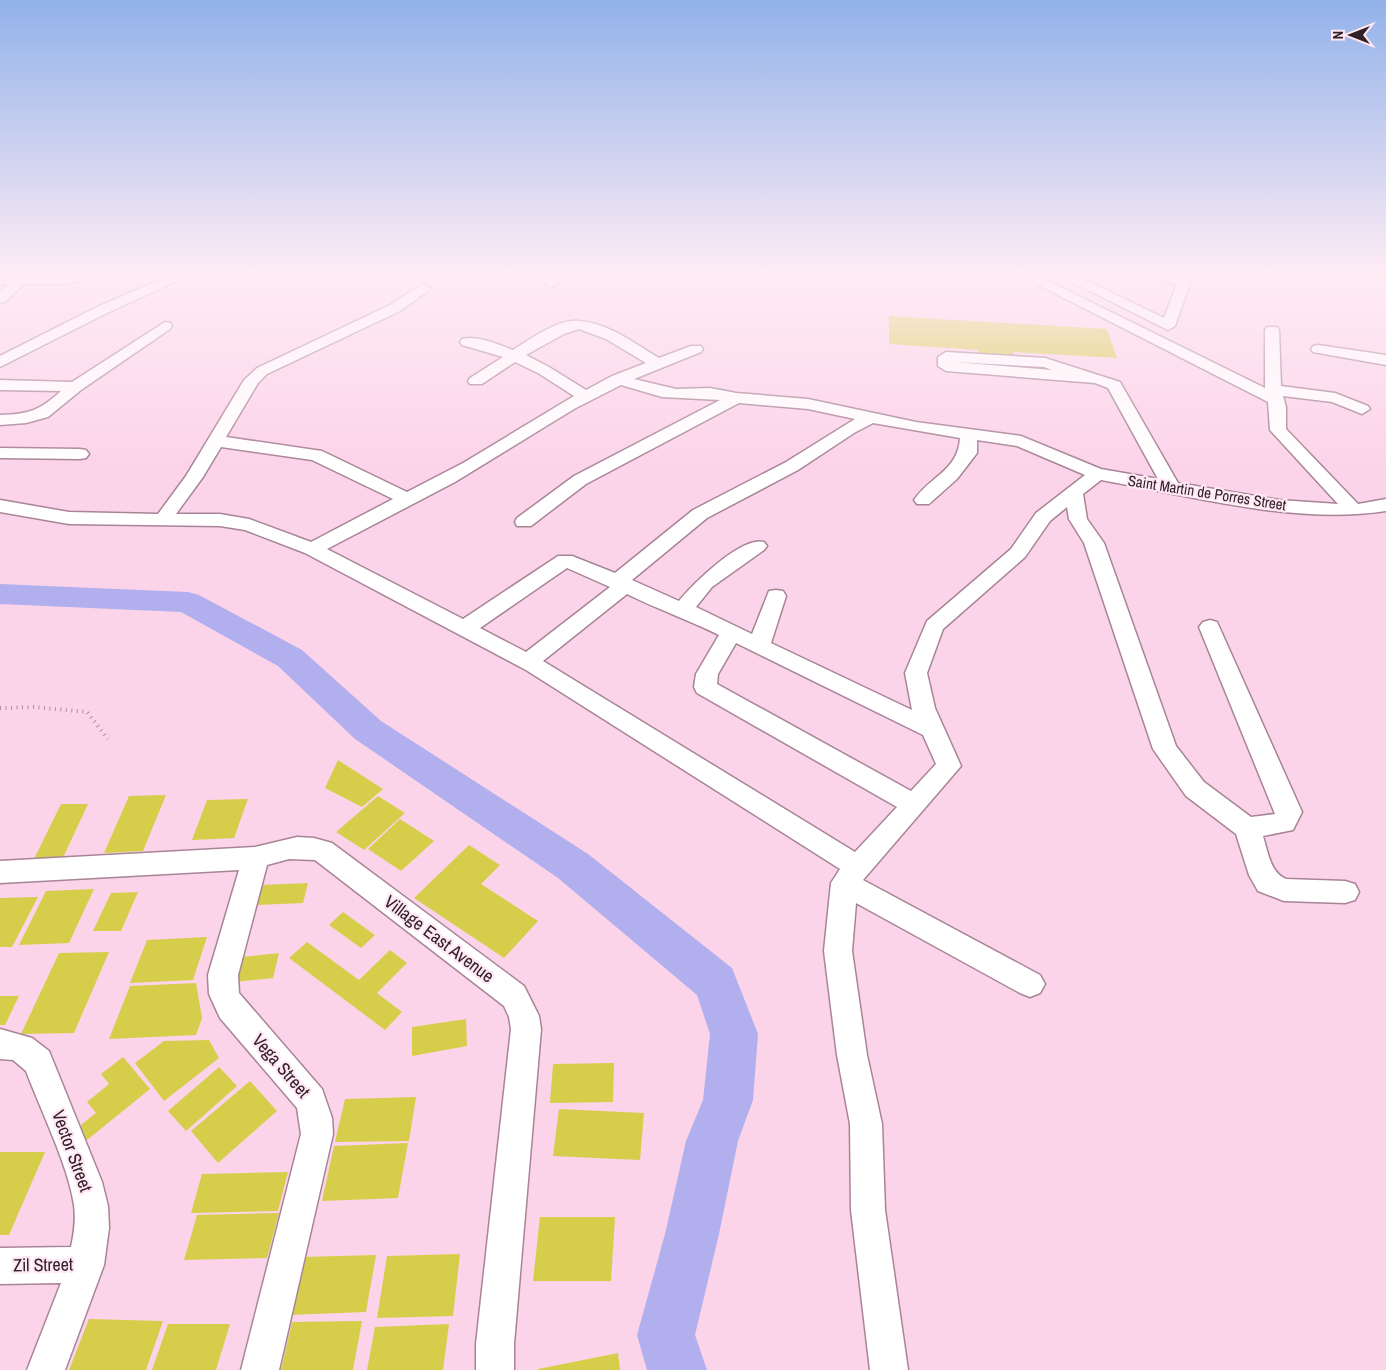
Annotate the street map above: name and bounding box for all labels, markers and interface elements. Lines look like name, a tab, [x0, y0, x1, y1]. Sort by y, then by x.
north arrow	[1326, 10, 1376, 60]
text: N	[1329, 31, 1347, 39]
street label: Saint Martin de Porres Street	[1126, 470, 1288, 515]
street label: Village East Avenue	[379, 889, 499, 988]
street label: Vega Street	[247, 1028, 316, 1103]
street label: Vector Street	[46, 1106, 99, 1195]
street label: Zil Street	[13, 1251, 73, 1278]

